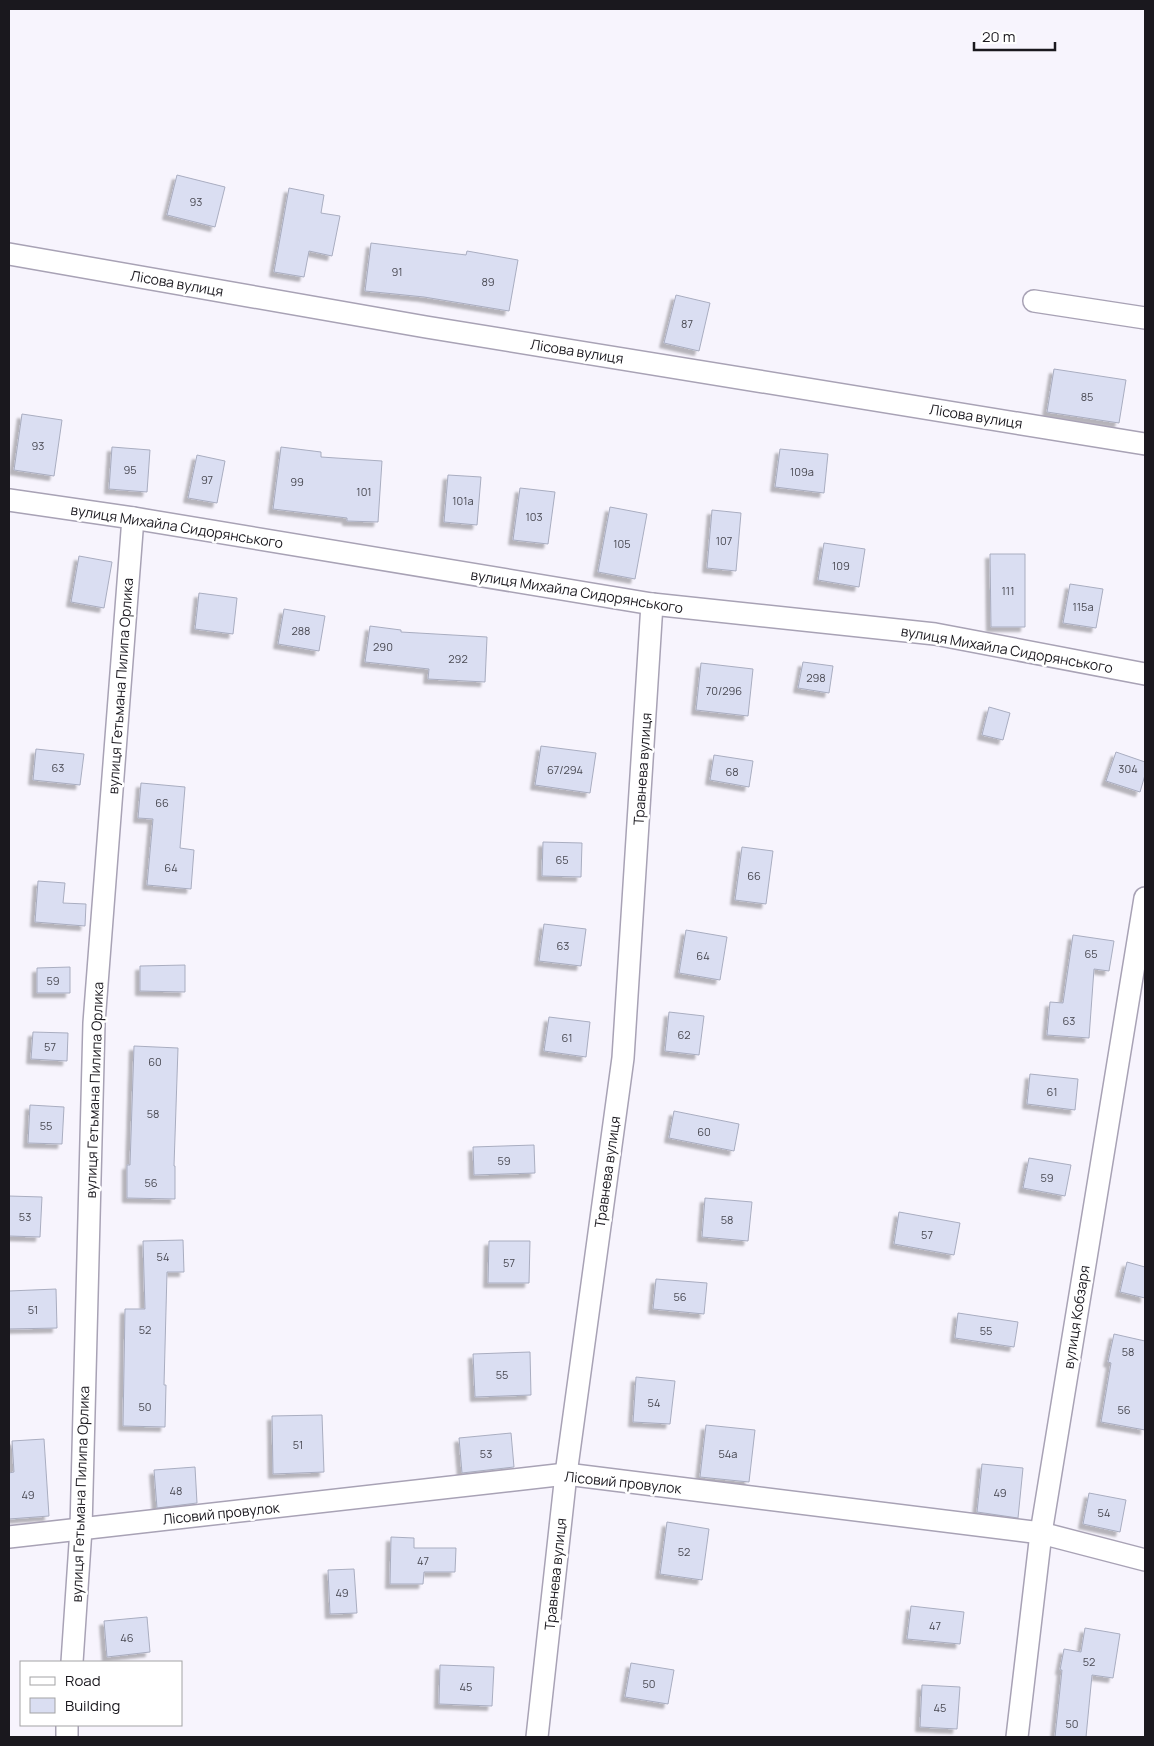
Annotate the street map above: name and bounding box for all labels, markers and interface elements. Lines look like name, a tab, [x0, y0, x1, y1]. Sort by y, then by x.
scale bar	[974, 20, 1055, 52]
text: 20 m	[982, 26, 1015, 47]
house number: 93	[190, 194, 202, 209]
house number: 91	[391, 264, 403, 279]
street label: Лісова вулиця	[129, 265, 225, 301]
house number: 89	[481, 274, 495, 289]
house number: 87	[681, 316, 693, 331]
street label: Лісова вулиця	[529, 334, 625, 368]
house number: 85	[1081, 389, 1093, 404]
street label: Лісова вулиця	[928, 399, 1024, 433]
house number: 93	[32, 438, 44, 453]
house number: 95	[123, 462, 137, 477]
house number: 109а	[790, 464, 814, 479]
house number: 97	[201, 472, 213, 487]
house number: 99	[290, 474, 304, 489]
house number: 101	[356, 484, 372, 499]
house number: 101а	[452, 493, 474, 508]
street label: вулиця Михайла Сидорянського	[69, 500, 285, 552]
house number: 103	[525, 509, 543, 524]
house number: 107	[716, 533, 732, 548]
house number: 105	[613, 536, 631, 551]
house number: 109	[832, 558, 850, 573]
street label: вулиця Михайла Сидорянського	[469, 565, 685, 617]
street label: вулиця Гетьмана Пилипа Орлика	[103, 577, 137, 795]
house number: 111	[1002, 583, 1014, 598]
house number: 115а	[1072, 599, 1094, 614]
street label: вулиця Михайла Сидорянського	[900, 621, 1114, 677]
house number: 288	[291, 623, 311, 638]
house number: 290	[373, 639, 393, 654]
house number: 292	[448, 651, 468, 666]
house number: 298	[806, 670, 826, 685]
house number: 70/296	[706, 683, 742, 698]
street label: Травнева вулиця	[629, 712, 655, 826]
house number: 63	[52, 760, 64, 775]
house number: 304	[1118, 761, 1138, 776]
house number: 67/294	[547, 762, 583, 777]
house number: 68	[725, 764, 739, 779]
house number: 66	[155, 795, 169, 810]
house number: 65	[555, 852, 569, 867]
house number: 64	[164, 860, 178, 875]
house number: 66	[747, 868, 761, 883]
house number: 63	[557, 938, 569, 953]
house number: 65	[1084, 946, 1098, 961]
house number: 64	[696, 948, 710, 963]
house number: 59	[46, 973, 60, 988]
street label: вулиця Гетьмана Пилипа Орлика	[81, 981, 107, 1199]
house number: 63	[1063, 1013, 1075, 1028]
house number: 62	[677, 1027, 691, 1042]
house number: 61	[562, 1030, 572, 1045]
house number: 57	[44, 1039, 56, 1054]
house number: 60	[148, 1054, 162, 1069]
house number: 61	[1047, 1084, 1057, 1099]
house number: 58	[147, 1106, 159, 1121]
street label: Травнева вулиця	[590, 1115, 624, 1229]
house number: 55	[40, 1118, 52, 1133]
house number: 60	[697, 1124, 711, 1139]
house number: 59	[497, 1153, 511, 1168]
house number: 59	[1040, 1170, 1054, 1185]
house number: 56	[144, 1175, 158, 1190]
house number: 53	[19, 1209, 31, 1224]
house number: 58	[721, 1212, 733, 1227]
house number: 57	[921, 1227, 933, 1242]
house number: 54	[157, 1249, 169, 1264]
house number: 57	[503, 1255, 515, 1270]
street label: вулиця Кобзаря	[1058, 1264, 1094, 1370]
house number: 56	[673, 1289, 687, 1304]
house number: 51	[28, 1302, 38, 1317]
house number: 52	[139, 1322, 151, 1337]
house number: 55	[980, 1323, 992, 1338]
house number: 58	[1122, 1344, 1134, 1359]
house number: 55	[496, 1367, 508, 1382]
street label: вулиця Гетьмана Пилипа Орлика	[67, 1385, 93, 1603]
house number: 54	[648, 1395, 660, 1410]
house number: 50	[138, 1399, 152, 1414]
house number: 56	[1117, 1402, 1131, 1417]
house number: 51	[293, 1437, 303, 1452]
house number: 53	[480, 1446, 492, 1461]
house number: 54а	[719, 1446, 737, 1461]
street label: Лісовий провулок	[564, 1466, 683, 1498]
house number: 48	[170, 1483, 182, 1498]
house number: 49	[993, 1485, 1007, 1500]
house number: 49	[21, 1487, 35, 1502]
street label: Лісовий провулок	[162, 1497, 281, 1529]
house number: 54	[1098, 1505, 1110, 1520]
street label: Травнева вулиця	[540, 1517, 570, 1631]
house number: 52	[678, 1544, 690, 1559]
house number: 47	[417, 1553, 429, 1568]
house number: 49	[335, 1585, 349, 1600]
house number: 47	[929, 1618, 941, 1633]
house number: 46	[120, 1630, 134, 1645]
house number: 52	[1083, 1654, 1095, 1669]
legend	[20, 1661, 182, 1726]
text: Road	[65, 1670, 101, 1691]
house number: 50	[642, 1676, 656, 1691]
house number: 45	[460, 1679, 472, 1694]
text: Building	[65, 1695, 120, 1716]
house number: 45	[934, 1700, 946, 1715]
house number: 50	[1065, 1716, 1079, 1731]

